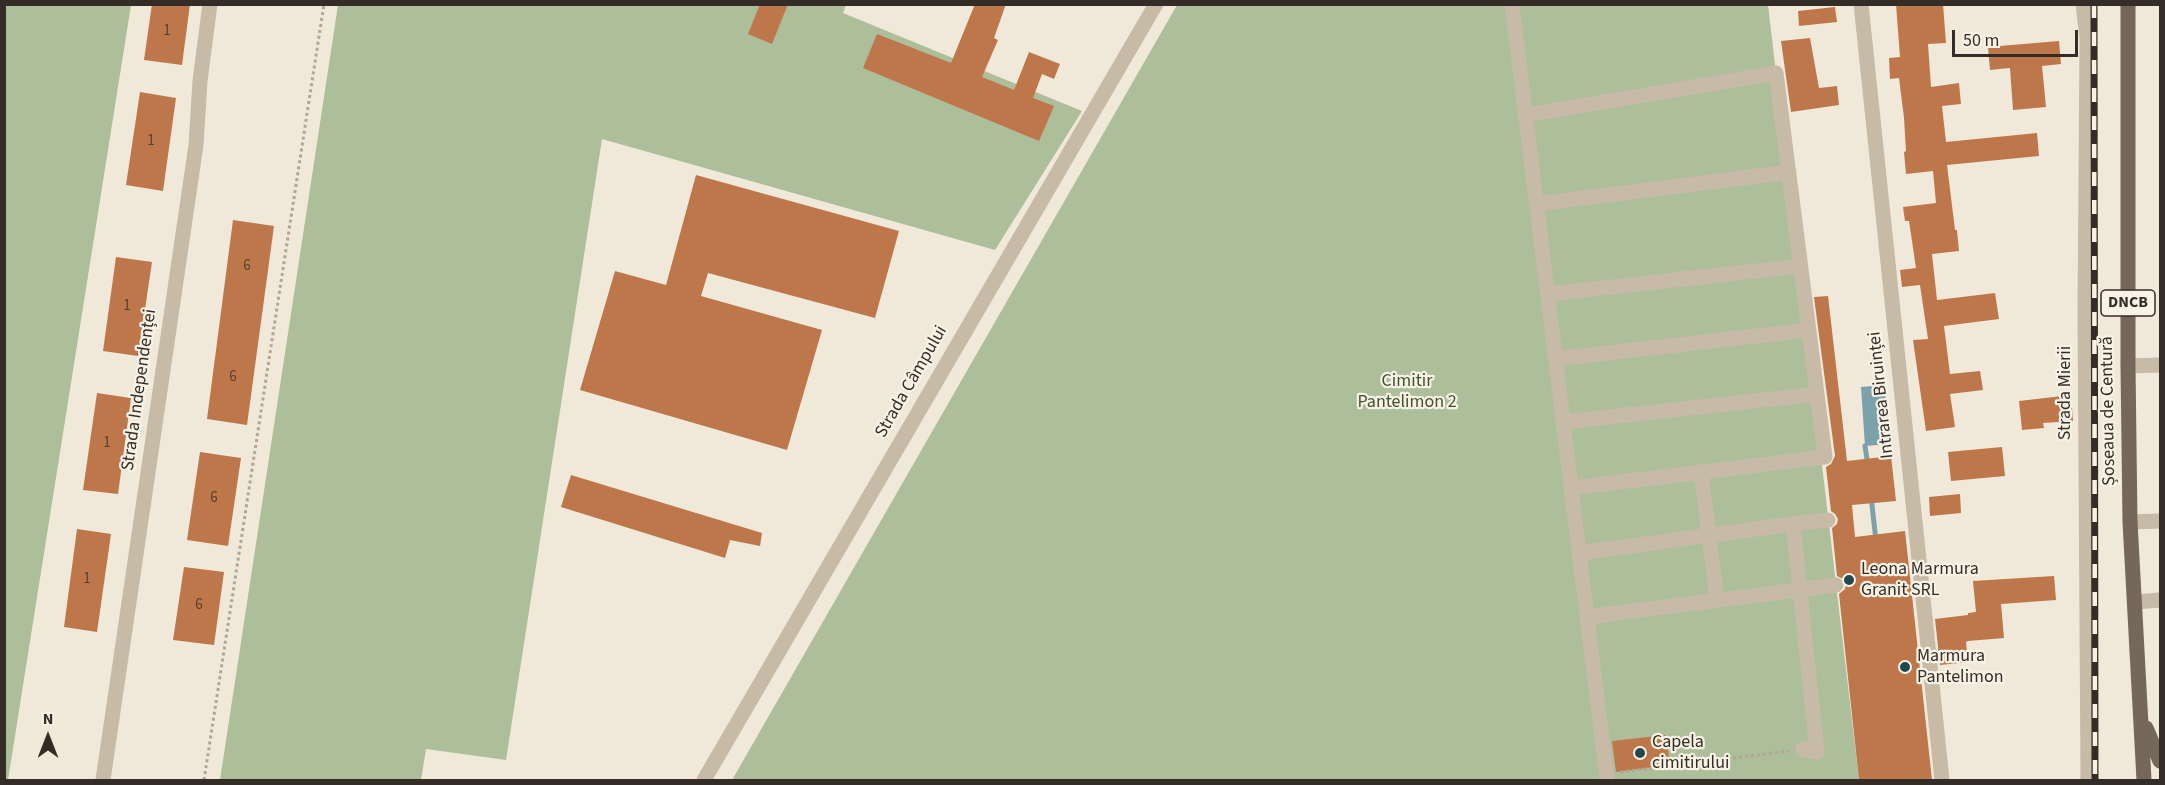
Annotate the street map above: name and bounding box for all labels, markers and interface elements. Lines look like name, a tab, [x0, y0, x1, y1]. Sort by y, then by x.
scale bar	[1955, 18, 2081, 56]
house number: 1	[163, 23, 171, 41]
text: 50 m	[1963, 28, 1999, 53]
house number: 1	[147, 133, 155, 151]
house number: 6	[243, 258, 251, 276]
road number: DNCB	[2101, 290, 2155, 316]
house number: 1	[123, 298, 131, 316]
street label: Strada Independenței	[118, 308, 162, 472]
street label: Strada Câmpului	[871, 322, 953, 442]
street label: Intrarea Biruinței	[1865, 330, 1899, 460]
street label: Șoseaua de Centură	[2097, 336, 2121, 486]
street label: Strada Mierii	[2055, 346, 2077, 440]
house number: 6	[229, 369, 237, 387]
park label: Cimitir Pantelimon 2	[1357, 371, 1457, 413]
house number: 1	[103, 435, 111, 453]
house number: 6	[210, 490, 218, 508]
place label: Leona Marmura Granit SRL	[1861, 559, 1979, 602]
house number: 1	[83, 571, 91, 589]
marker: Leona Marmura Granit SRL	[1842, 573, 1856, 587]
house number: 6	[195, 597, 203, 615]
place label: Marmura Pantelimon	[1917, 646, 2004, 688]
marker: Marmura Pantelimon	[1898, 660, 1912, 674]
north arrow	[18, 707, 78, 767]
text: N	[43, 708, 53, 730]
place label: Capela cimitirului	[1652, 732, 1729, 774]
marker: Capela cimitirului	[1633, 746, 1647, 760]

